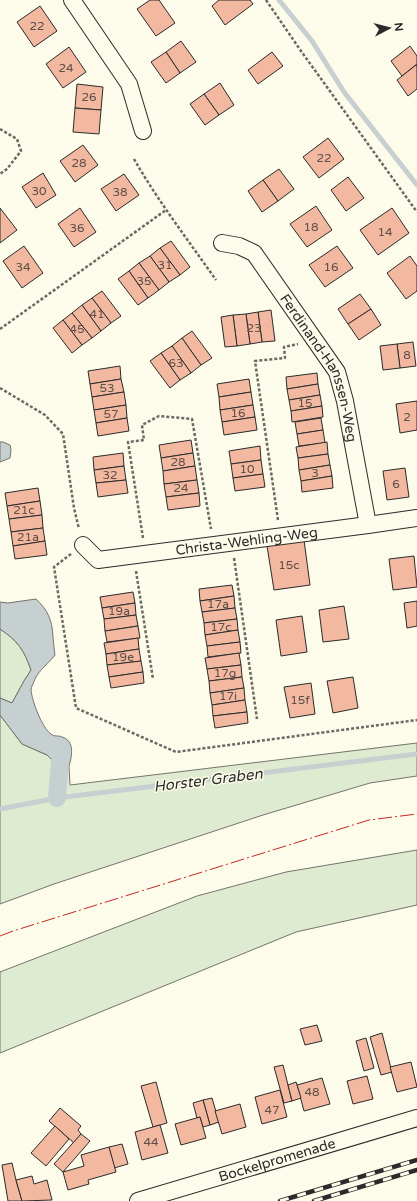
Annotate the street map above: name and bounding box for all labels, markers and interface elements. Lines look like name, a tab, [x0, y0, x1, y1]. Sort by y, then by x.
north arrow	[369, 8, 409, 48]
house number: 22	[29, 19, 45, 33]
text: N	[391, 22, 405, 32]
house number: 24	[58, 61, 74, 75]
house number: 26	[81, 90, 97, 104]
house number: 22	[316, 151, 332, 165]
house number: 28	[71, 156, 87, 170]
house number: 30	[31, 184, 47, 198]
house number: 38	[112, 185, 128, 199]
house number: 18	[303, 220, 319, 234]
house number: 36	[69, 221, 85, 235]
house number: 14	[377, 225, 393, 239]
house number: 31	[157, 258, 173, 272]
house number: 34	[15, 260, 31, 274]
house number: 16	[323, 260, 339, 274]
house number: 35	[136, 274, 152, 288]
street label: Ferdinand-Hanssen-Weg	[276, 291, 360, 443]
house number: 41	[89, 307, 105, 321]
house number: 23	[246, 321, 262, 335]
house number: 45	[69, 322, 85, 336]
house number: 8	[403, 348, 411, 362]
house number: 63	[168, 356, 184, 370]
house number: 53	[99, 381, 115, 395]
house number: 15	[297, 396, 313, 410]
house number: 16	[230, 406, 246, 420]
house number: 57	[103, 407, 119, 421]
house number: 2	[403, 410, 411, 424]
house number: 28	[170, 455, 186, 469]
house number: 10	[239, 462, 255, 476]
house number: 3	[311, 466, 319, 480]
house number: 32	[102, 468, 118, 482]
house number: 6	[392, 477, 400, 491]
house number: 24	[173, 481, 189, 495]
house number: 21c	[13, 503, 35, 517]
street label: Christa-Wehling-Weg	[175, 524, 319, 559]
house number: 21a	[17, 530, 39, 544]
house number: 15c	[278, 558, 300, 572]
house number: 17a	[207, 597, 229, 611]
house number: 19a	[108, 604, 130, 618]
house number: 17c	[210, 620, 232, 634]
house number: 19e	[112, 650, 134, 664]
house number: 17g	[214, 666, 236, 680]
house number: 17i	[219, 689, 237, 703]
house number: 15f	[290, 693, 310, 707]
water label: Horster Graben	[153, 764, 264, 796]
house number: 48	[304, 1085, 320, 1099]
house number: 47	[264, 1103, 280, 1117]
house number: 44	[143, 1135, 159, 1149]
street label: Bockelpromenade	[217, 1135, 338, 1186]

